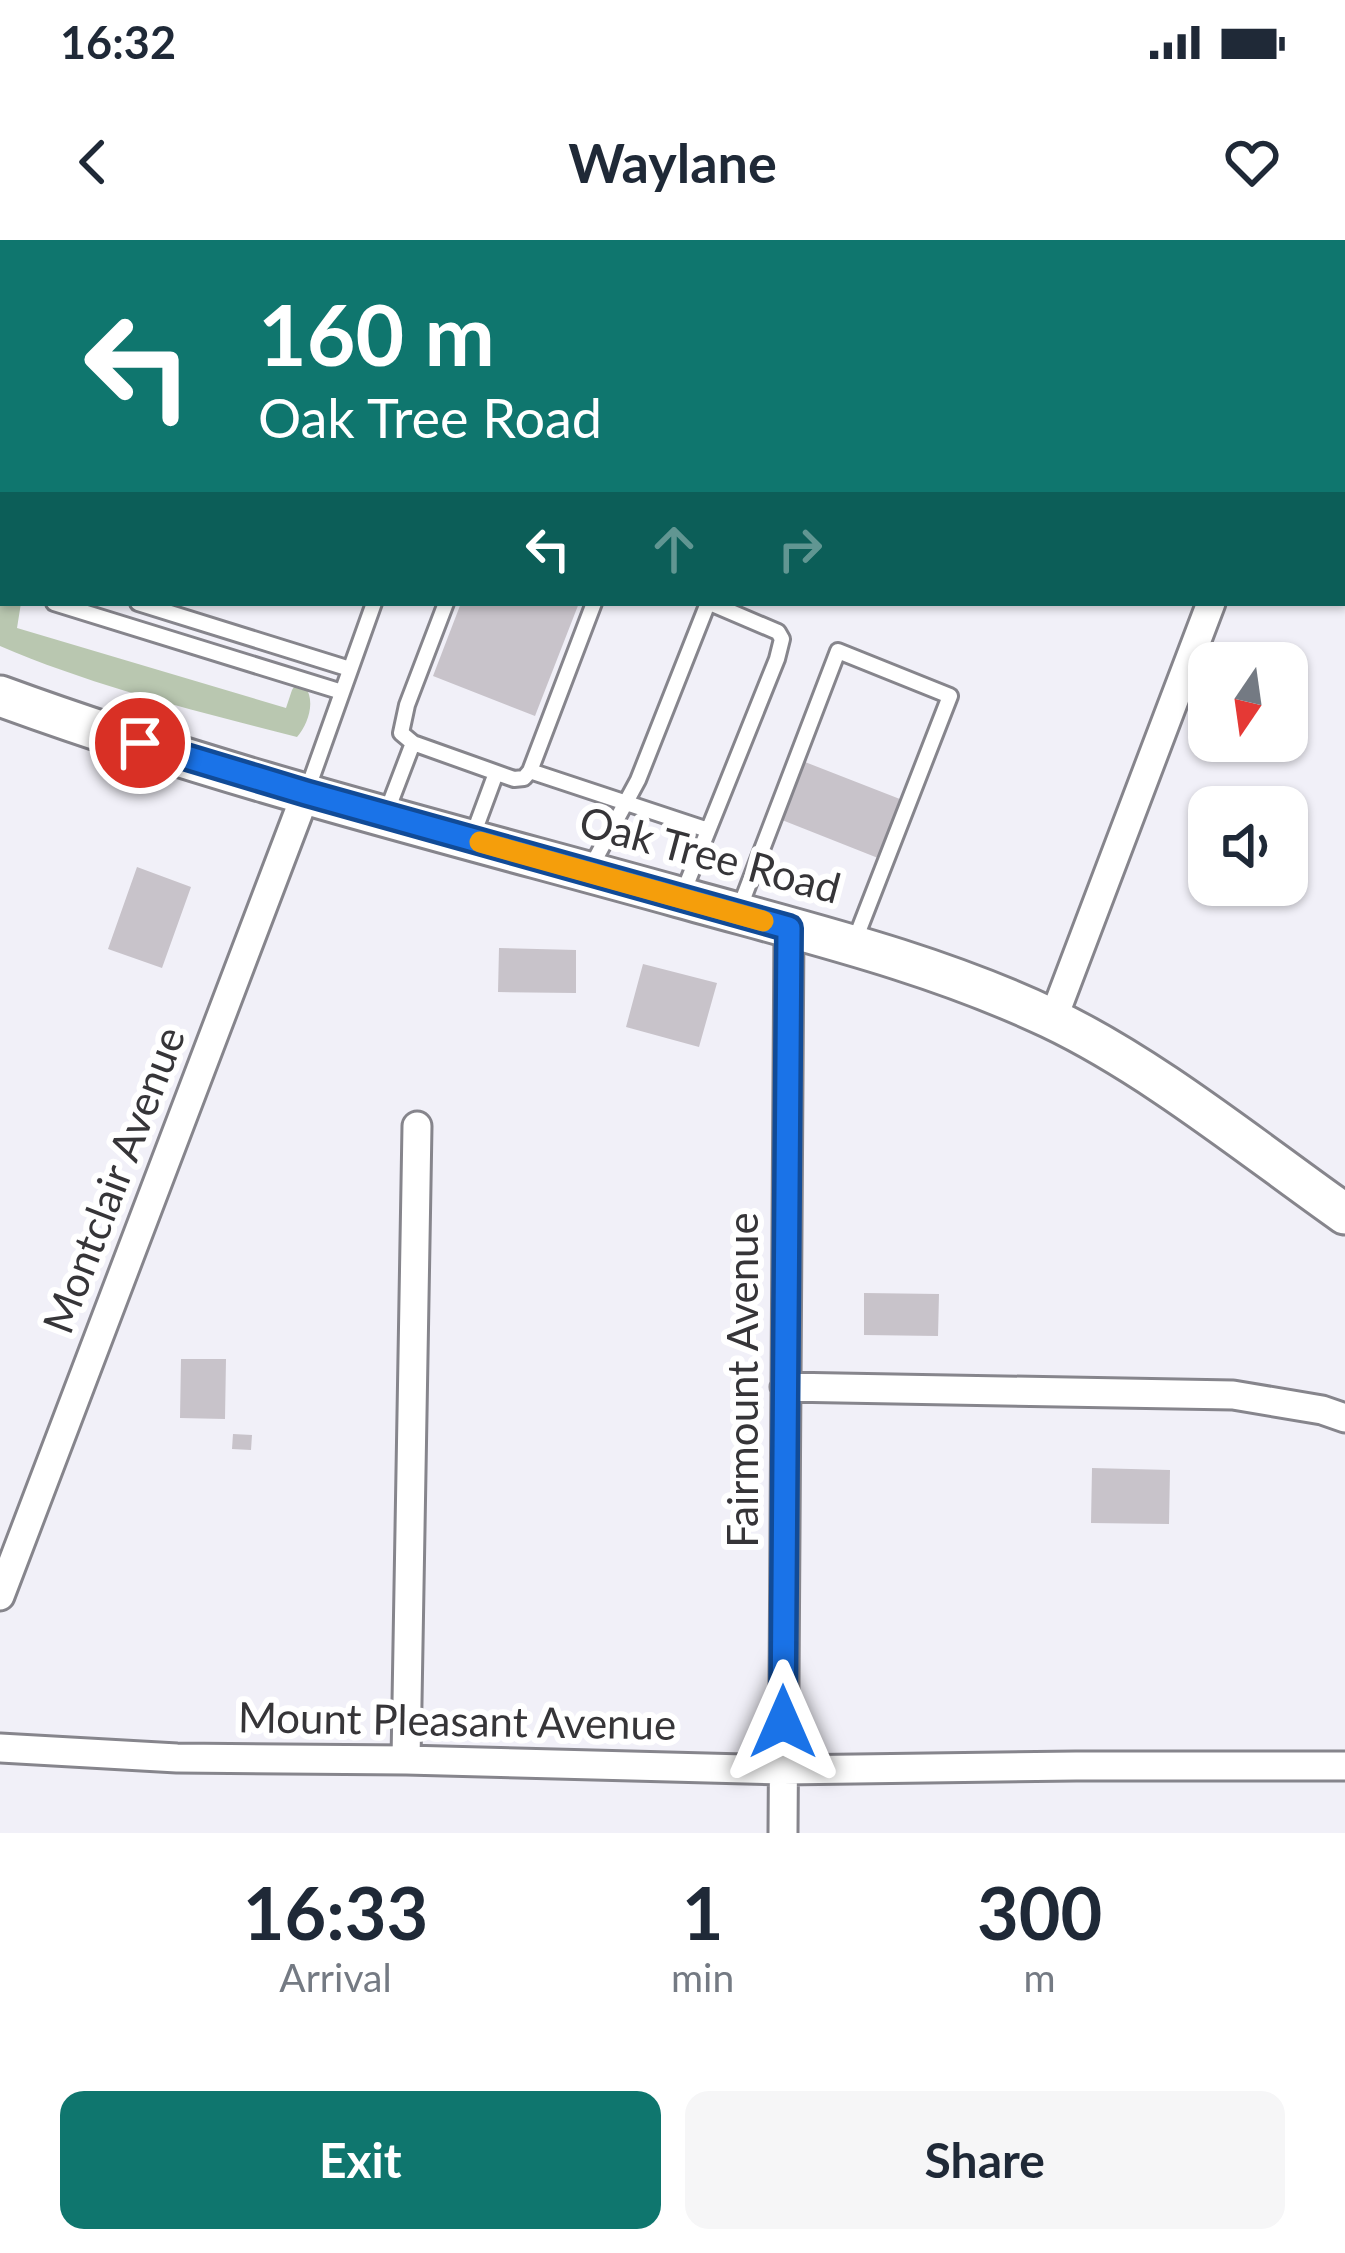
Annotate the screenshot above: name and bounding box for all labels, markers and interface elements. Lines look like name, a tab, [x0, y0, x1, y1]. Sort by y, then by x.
text: 16:32	[60, 15, 176, 69]
icon: back	[60, 129, 126, 195]
icon: heart	[1219, 129, 1285, 195]
text: Waylane	[568, 130, 777, 195]
text: 160 m	[258, 283, 495, 384]
icon: left	[60, 288, 216, 444]
text: Oak Tree Road	[258, 385, 602, 450]
icon: left	[515, 516, 581, 582]
icon: ahead	[641, 516, 707, 582]
icon: right	[767, 516, 833, 582]
north arrow	[1188, 642, 1308, 762]
map controls	[1188, 642, 1308, 906]
pin	[89, 692, 191, 794]
icon: arrive	[107, 710, 173, 776]
button: sound	[1188, 786, 1308, 906]
street label: Oak Tree Road	[575, 795, 846, 913]
street label: Montclair Avenue	[32, 1019, 194, 1340]
street label: Fairmount Avenue	[717, 1212, 767, 1548]
position arrow	[720, 1659, 846, 1785]
street label: Mount Pleasant Avenue	[237, 1691, 677, 1749]
text: 16:33	[243, 1869, 428, 1955]
text: 1	[682, 1869, 724, 1955]
text: 300	[977, 1869, 1102, 1955]
text: Arrival	[279, 1954, 392, 2000]
text: min	[671, 1954, 734, 2000]
text: m	[1024, 1954, 1056, 2000]
button: Exit	[60, 2091, 661, 2229]
button: Share	[685, 2091, 1285, 2229]

